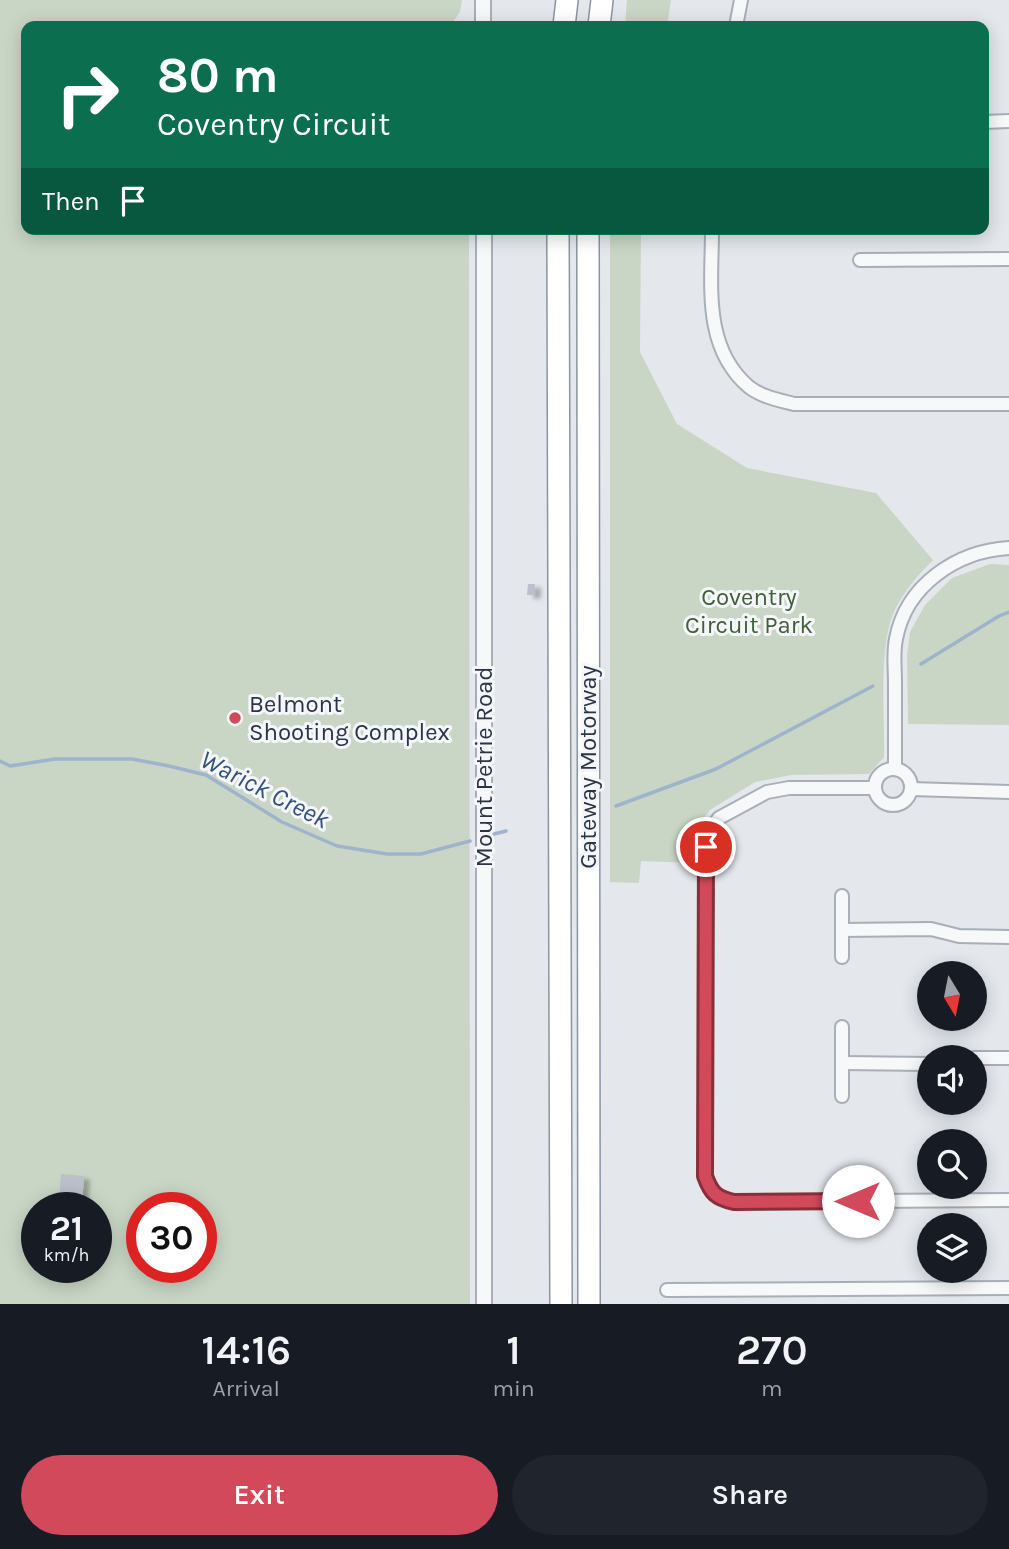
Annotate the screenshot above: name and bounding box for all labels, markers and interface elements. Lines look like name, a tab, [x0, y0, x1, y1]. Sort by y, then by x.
text: 80 m	[157, 47, 279, 104]
icon: right	[42, 49, 133, 140]
text: Coventry Circuit	[157, 106, 390, 143]
icon: arrive	[114, 182, 152, 220]
text: Then	[42, 186, 100, 217]
park label: Coventry Circuit Park	[685, 583, 813, 639]
street label: Gateway Motorway	[574, 665, 602, 869]
street label: Mount Petrie Road	[470, 667, 498, 867]
place label: Belmont Shooting Complex	[249, 690, 450, 746]
marker: Belmont Shooting Complex	[227, 710, 243, 726]
water label: Warick Creek	[195, 744, 335, 836]
pin	[676, 817, 736, 877]
icon: arrive	[687, 828, 725, 866]
north arrow	[917, 961, 987, 1031]
map controls	[917, 961, 987, 1283]
button: sound	[917, 1045, 987, 1115]
button: search	[917, 1129, 987, 1199]
position arrow	[821, 1164, 895, 1238]
speed limit sign: 30	[126, 1192, 217, 1283]
text: 21	[50, 1208, 83, 1249]
button: layers	[917, 1213, 987, 1283]
text: km/h	[44, 1244, 89, 1266]
text: 14:16	[201, 1325, 291, 1375]
text: 1	[506, 1325, 521, 1375]
text: 270	[736, 1325, 808, 1375]
text: Arrival	[213, 1375, 280, 1402]
text: min	[492, 1375, 535, 1402]
text: m	[761, 1375, 783, 1402]
button: Exit	[21, 1455, 498, 1535]
button: Share	[512, 1455, 988, 1535]

